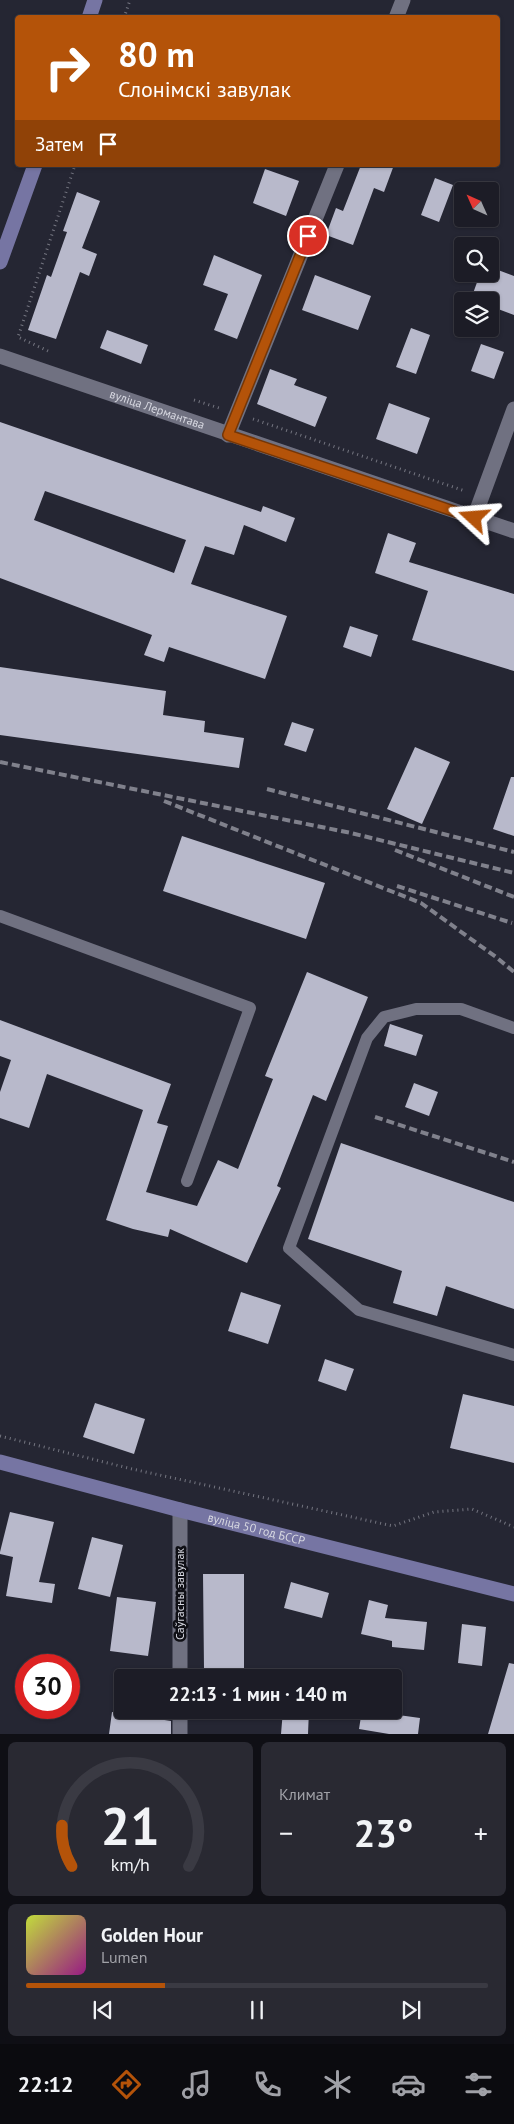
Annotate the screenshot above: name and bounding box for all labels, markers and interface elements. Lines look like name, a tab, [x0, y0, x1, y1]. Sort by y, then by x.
text: 80 m	[118, 31, 195, 77]
icon: right	[35, 35, 100, 100]
text: Слонімскі завулак	[118, 75, 291, 103]
icon: arrive	[94, 130, 122, 158]
text: Затем	[35, 132, 84, 156]
north arrow	[454, 182, 499, 228]
map controls	[454, 182, 499, 337]
pin	[287, 215, 329, 257]
icon: arrive	[294, 222, 322, 250]
button: search	[454, 237, 499, 282]
button: layers	[454, 292, 499, 337]
street label: вуліца Лермантава	[108, 386, 207, 432]
position arrow	[447, 491, 499, 543]
street label: вуліца 50 год БССР	[206, 1509, 307, 1548]
street label: Саўгасны завулак	[172, 1548, 187, 1640]
speed limit sign: 30	[15, 1654, 80, 1719]
text: 22:13 · 1 мин · 140 m	[169, 1682, 347, 1706]
text: Климат	[279, 1784, 330, 1804]
text: 21	[101, 1792, 160, 1859]
text: 23°	[354, 1808, 413, 1857]
text: −	[279, 1814, 293, 1851]
text: +	[474, 1814, 488, 1851]
text: km/h	[111, 1853, 150, 1876]
text: Golden Hour	[101, 1923, 203, 1947]
text: Lumen	[101, 1947, 147, 1967]
icon: previous	[89, 1996, 117, 2024]
icon: pause	[243, 1996, 271, 2024]
icon: next	[397, 1996, 425, 2024]
icon: directions	[109, 2067, 144, 2102]
icon: music	[179, 2067, 214, 2102]
icon: phone	[250, 2067, 285, 2102]
icon: climate	[320, 2067, 355, 2102]
icon: car	[391, 2067, 426, 2102]
icon: filters	[461, 2067, 496, 2102]
text: 22:12	[18, 2070, 74, 2098]

